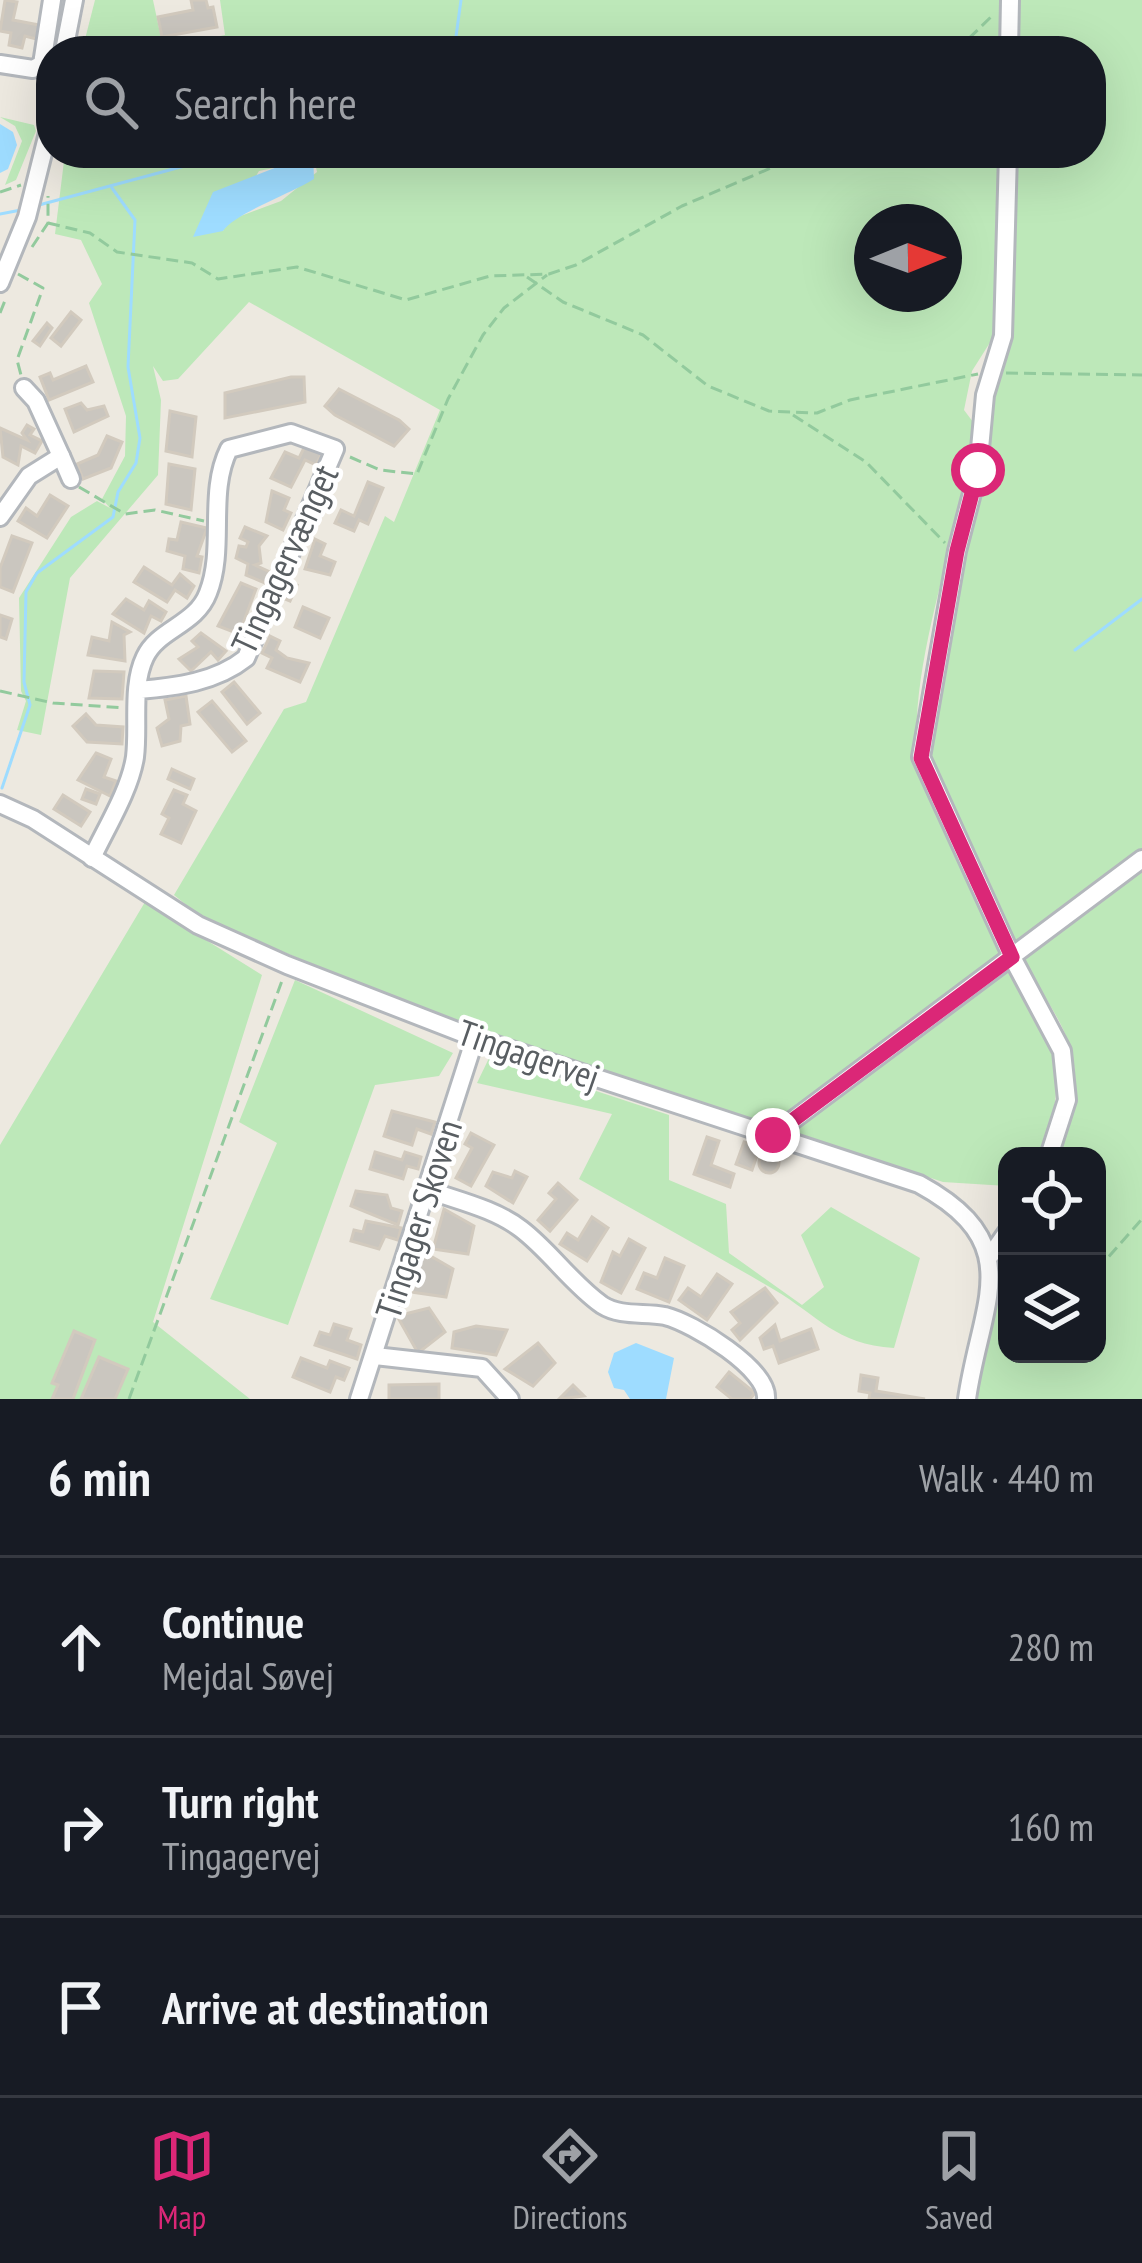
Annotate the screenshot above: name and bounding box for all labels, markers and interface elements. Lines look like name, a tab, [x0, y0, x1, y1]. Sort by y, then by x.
search box	[36, 36, 1106, 168]
icon: search	[78, 69, 144, 135]
text: Search here	[174, 73, 357, 131]
north arrow	[854, 204, 962, 312]
route start	[951, 443, 1005, 497]
street label: Tingagervænget	[220, 457, 348, 661]
street label: Tingagervej	[452, 1008, 606, 1100]
route end	[746, 1108, 800, 1162]
street label: Tingager Skoven	[364, 1114, 472, 1324]
map controls	[998, 1147, 1106, 1363]
button: locate	[998, 1147, 1106, 1255]
button: layers	[998, 1255, 1106, 1363]
text: 6 min	[48, 1444, 151, 1510]
text: Walk · 440 m	[919, 1452, 1094, 1503]
text: Continue	[162, 1592, 304, 1650]
icon: ahead	[48, 1614, 114, 1680]
text: 280 m	[1008, 1621, 1094, 1672]
text: Mejdal Søvej	[162, 1650, 334, 1701]
text: Turn right	[162, 1772, 319, 1830]
icon: right	[48, 1794, 114, 1860]
text: 160 m	[1008, 1801, 1094, 1852]
text: Tingagervej	[162, 1830, 321, 1881]
icon: arrive	[48, 1974, 114, 2040]
text: Arrive at destination	[162, 1978, 489, 2036]
tab: Map	[149, 2123, 215, 2238]
tab: Directions	[513, 2123, 627, 2238]
tab: Saved	[925, 2123, 993, 2238]

